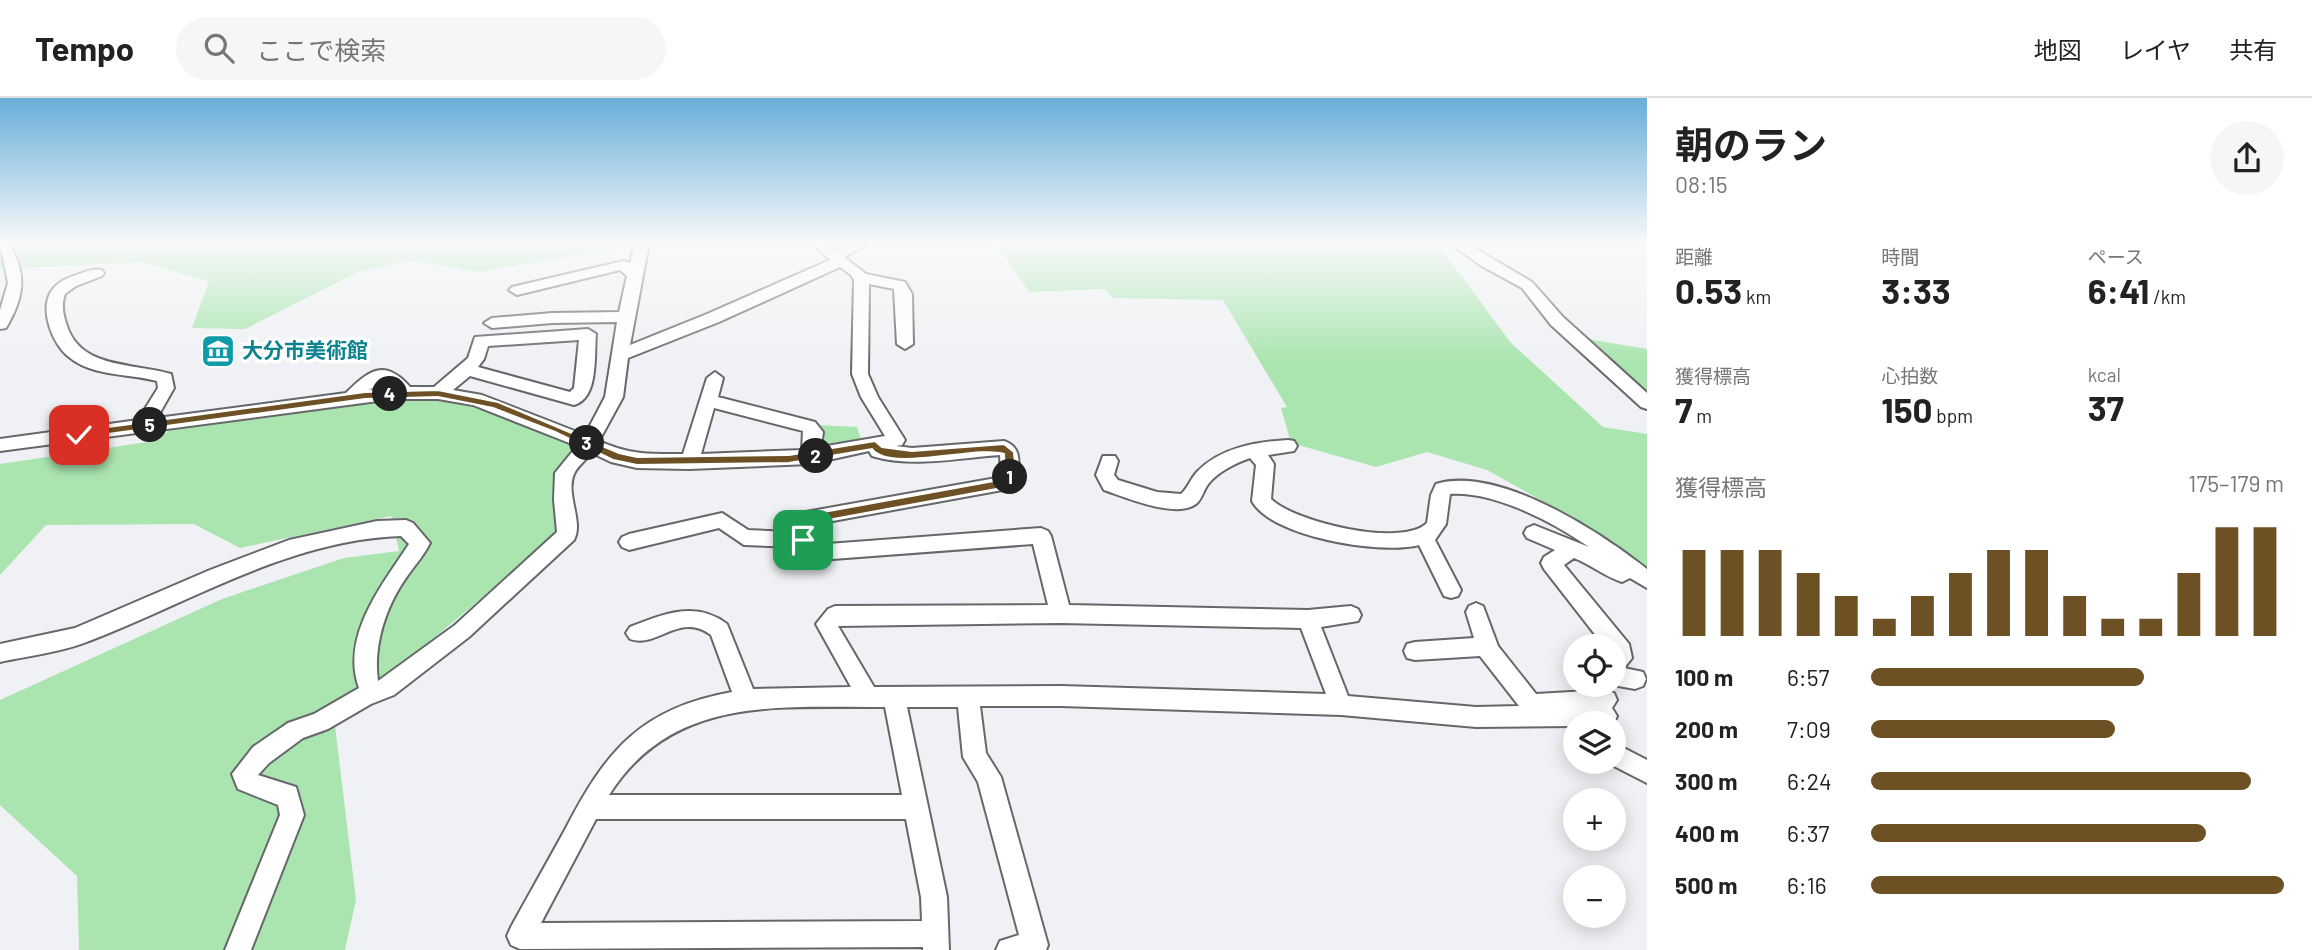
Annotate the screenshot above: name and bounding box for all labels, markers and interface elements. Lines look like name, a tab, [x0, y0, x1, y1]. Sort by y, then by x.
search box	[176, 17, 666, 80]
text: Tempo	[35, 28, 134, 68]
icon: search	[200, 29, 238, 67]
text: ここで検索	[256, 34, 386, 65]
text: 地図	[2034, 35, 2082, 64]
text: レイヤ	[2120, 35, 2191, 64]
text: 共有	[2229, 35, 2277, 64]
text: 朝のラン	[1675, 121, 1827, 167]
button: share	[2210, 121, 2284, 195]
text: 08:15	[1675, 170, 1728, 198]
text: 距離	[1675, 245, 1713, 268]
text: 時間	[1881, 245, 1919, 268]
text: ペース	[2088, 245, 2144, 268]
text: 0.53	[1675, 269, 1742, 311]
text: 3:33	[1881, 269, 1951, 311]
text: 6:41	[2088, 269, 2149, 311]
text: km	[1742, 285, 1771, 308]
text: /km	[2149, 285, 2186, 308]
museum icon: 大分市美術館	[199, 332, 237, 370]
place label: 大分市美術館	[242, 337, 368, 362]
text: kcal	[2088, 363, 2121, 386]
text: 獲得標高	[1675, 364, 1751, 387]
text: 心拍数	[1881, 364, 1938, 387]
pin: 4	[372, 376, 408, 412]
text: 4	[384, 382, 395, 405]
text: 37	[2088, 386, 2124, 428]
text: 7	[1675, 388, 1692, 430]
text: 150	[1881, 388, 1933, 430]
text: m	[1692, 404, 1712, 427]
text: bpm	[1933, 404, 1973, 427]
pin	[49, 405, 109, 465]
pin: 5	[132, 408, 168, 442]
text: 5	[144, 413, 155, 436]
icon: check	[60, 416, 98, 454]
pin: 3	[570, 426, 604, 460]
text: 3	[581, 431, 592, 454]
pin: 2	[798, 438, 834, 474]
text: 2	[810, 444, 821, 467]
pin: 1	[992, 460, 1028, 494]
text: 1	[1006, 465, 1013, 488]
text: 175–179 m	[2188, 469, 2284, 497]
text: 獲得標高	[1675, 473, 1767, 501]
pin	[773, 510, 833, 570]
icon: arrive	[784, 521, 822, 559]
map controls	[1563, 634, 1626, 928]
button: locate	[1563, 634, 1626, 697]
text: 100 m	[1675, 663, 1733, 691]
text: 6:57	[1787, 663, 1829, 691]
button: layers	[1563, 711, 1626, 774]
text: 200 m	[1675, 715, 1738, 743]
text: 7:09	[1787, 715, 1831, 743]
text: 300 m	[1675, 767, 1737, 795]
text: 6:24	[1787, 767, 1832, 795]
button: +	[1563, 788, 1626, 851]
text: 400 m	[1675, 819, 1739, 847]
text: 6:37	[1787, 819, 1829, 847]
button: −	[1563, 865, 1626, 928]
text: 500 m	[1675, 871, 1737, 899]
text: 6:16	[1787, 871, 1827, 899]

